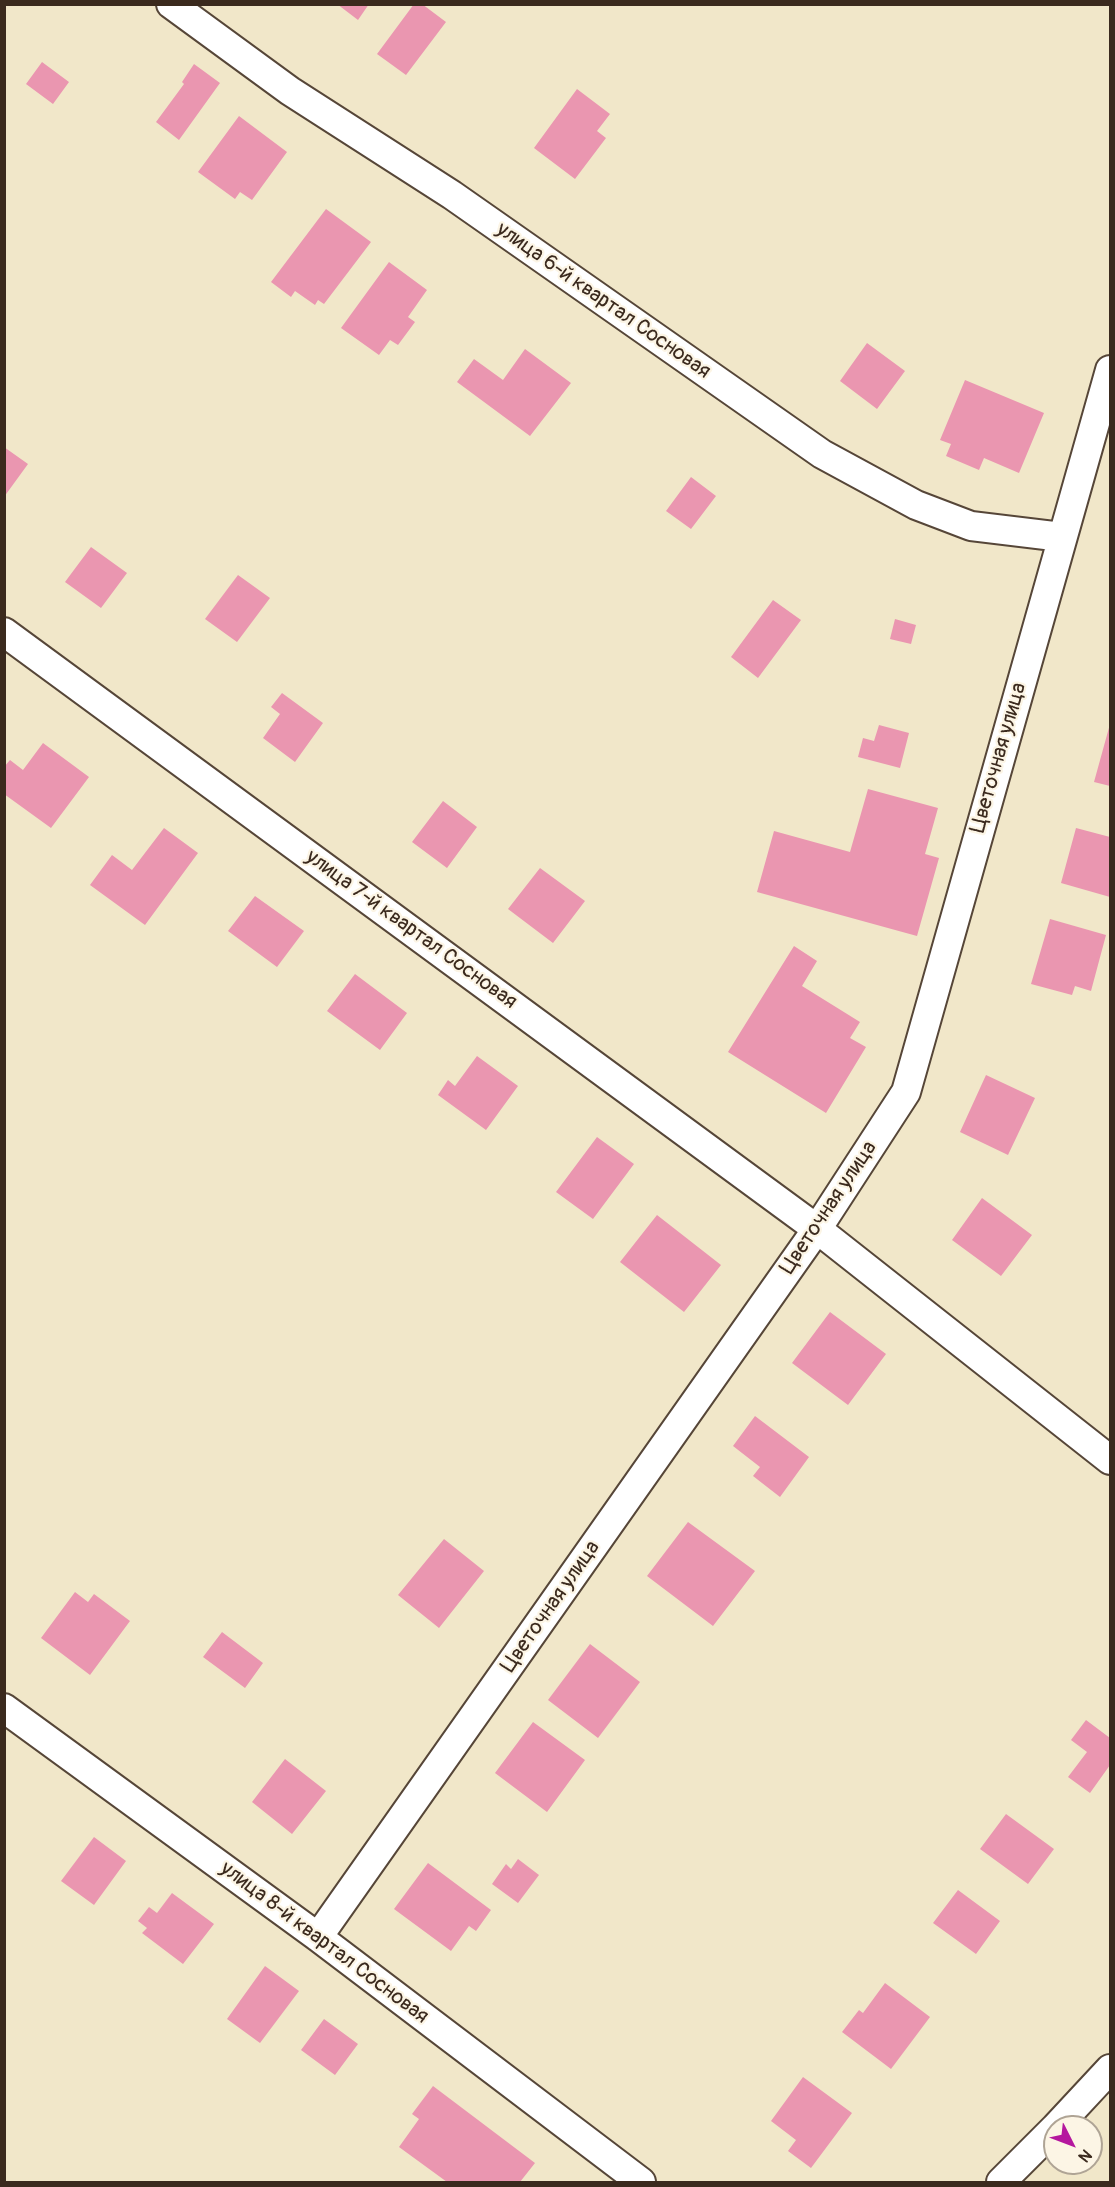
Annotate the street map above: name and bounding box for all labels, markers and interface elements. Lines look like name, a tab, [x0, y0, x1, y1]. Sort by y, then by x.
street label: улица 6-й квартал Сосновая	[491, 217, 715, 385]
street label: Цветочная улица	[966, 680, 1032, 836]
street label: улица 7-й квартал Сосновая	[300, 845, 522, 1015]
street label: Цветочная улица	[775, 1137, 883, 1279]
street label: Цветочная улица	[496, 1536, 606, 1678]
street label: улица 8-й квартал Сосновая	[215, 1856, 433, 2030]
north arrow	[1043, 2115, 1103, 2175]
text: N	[1074, 2145, 1096, 2166]

